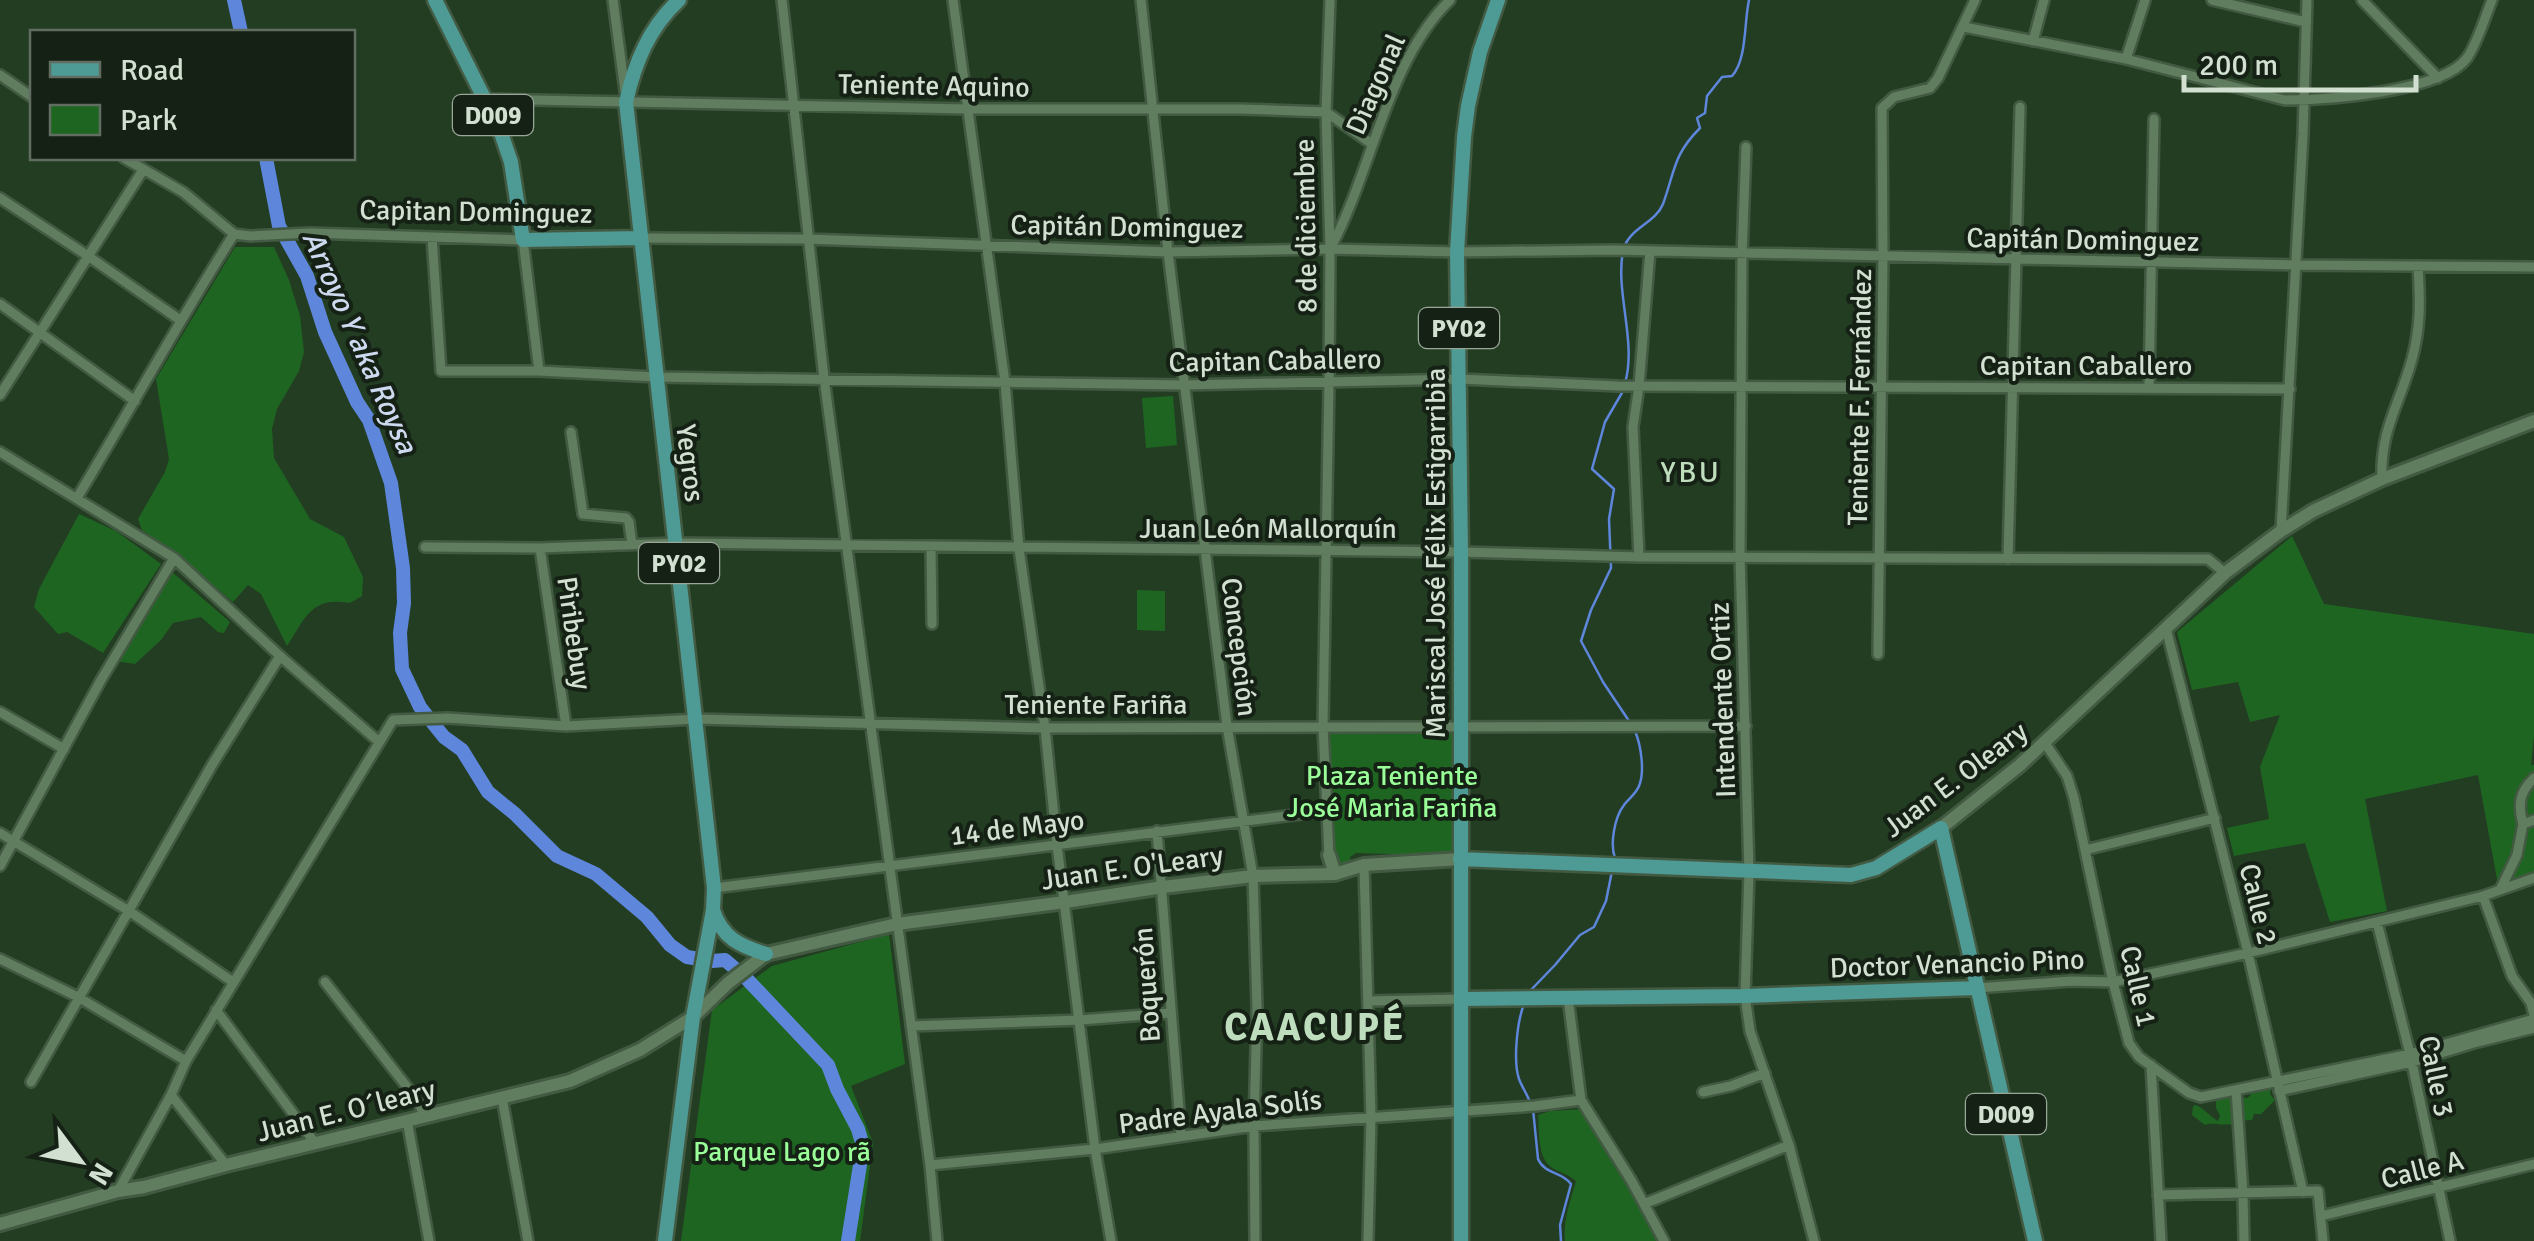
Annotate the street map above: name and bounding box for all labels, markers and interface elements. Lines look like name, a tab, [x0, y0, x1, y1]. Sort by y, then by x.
street label: Diagonal	[1339, 29, 1413, 140]
legend	[30, 30, 355, 160]
scale bar	[2184, 30, 2416, 92]
text: 200 m	[2199, 47, 2278, 84]
text: Road	[120, 52, 184, 89]
street label: Teniente Aquino	[838, 67, 1030, 105]
road number: D009	[453, 95, 533, 135]
text: Park	[120, 102, 178, 139]
street label: 8 de diciembre	[1287, 138, 1325, 314]
street label: Capitan Dominguez	[359, 193, 593, 231]
street label: Capitán Dominguez	[1010, 208, 1244, 246]
street label: Capitán Dominguez	[1966, 221, 2200, 259]
water label: Arroyo Y aka Roysa	[294, 225, 426, 460]
street label: Teniente F. Fernández	[1841, 268, 1879, 526]
road number: PY02	[1419, 308, 1499, 348]
street label: Capitan Caballero	[1168, 342, 1382, 380]
street label: Capitan Caballero	[1980, 349, 2192, 383]
street label: Mariscal José Félix Estigarribia	[1419, 367, 1453, 739]
street label: Yegros	[668, 422, 712, 504]
district label: YBU	[1661, 454, 1721, 491]
street label: Juan León Mallorquín	[1139, 512, 1397, 546]
road number: PY02	[639, 543, 719, 583]
street label: Piribebuy	[549, 574, 599, 692]
street label: Concepción	[1214, 576, 1264, 718]
street label: Intendente Ortiz	[1703, 602, 1743, 798]
street label: Teniente Fariña	[1004, 688, 1188, 722]
street label: Juan E. Oleary	[1877, 715, 2034, 845]
park label: Plaza Teniente José Maria Fariña	[1287, 759, 1497, 825]
street label: 14 de Mayo	[948, 803, 1086, 853]
street label: Juan E. O'Leary	[1039, 838, 1225, 898]
street label: Calle 2	[2232, 860, 2284, 948]
street label: Boquerón	[1126, 926, 1168, 1044]
street label: Calle 1	[2112, 942, 2164, 1030]
street label: Doctor Venancio Pino	[1829, 943, 2085, 985]
district label: CAACUPÉ	[1224, 1003, 1406, 1051]
street label: Calle 3	[2411, 1033, 2461, 1120]
street label: Juan E. O´leary	[253, 1072, 439, 1150]
street label: Padre Ayala Solís	[1117, 1083, 1324, 1141]
road number: D009	[1966, 1094, 2046, 1134]
north arrow	[30, 1111, 130, 1211]
park label: Parque Lago rã	[693, 1135, 871, 1169]
street label: Calle A	[2377, 1143, 2467, 1197]
text: N	[81, 1156, 120, 1191]

